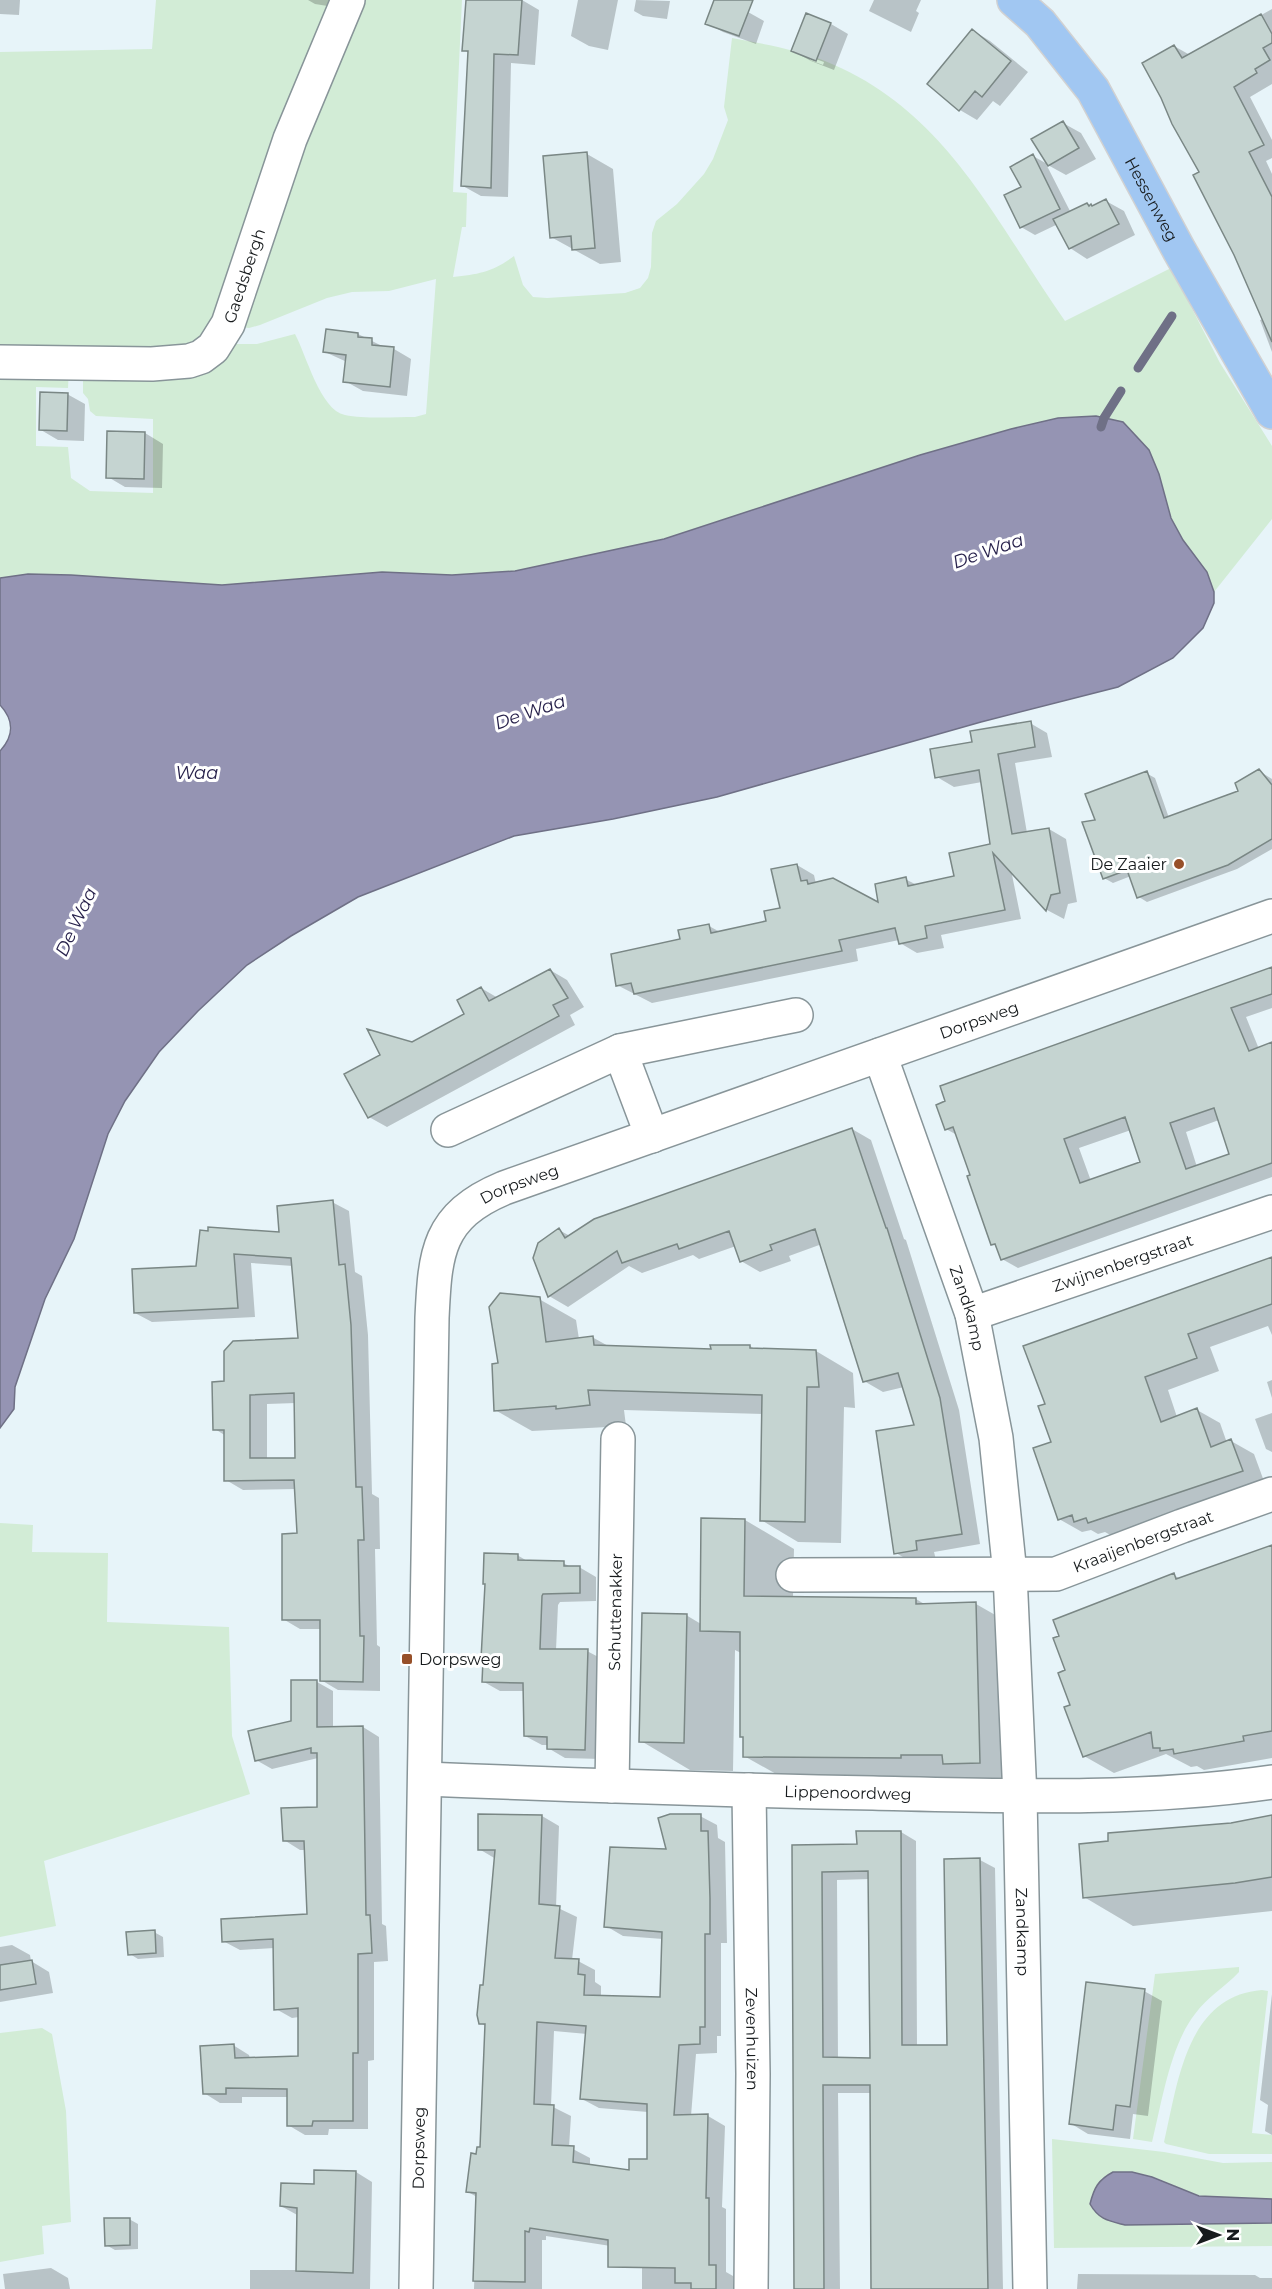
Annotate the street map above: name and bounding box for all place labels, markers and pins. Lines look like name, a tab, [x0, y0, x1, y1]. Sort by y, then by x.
place label: De Zaaier	[1090, 855, 1167, 874]
marker: De Zaaier	[1172, 857, 1186, 871]
place label: Dorpsweg	[419, 1650, 502, 1669]
marker: Dorpsweg	[400, 1652, 414, 1666]

